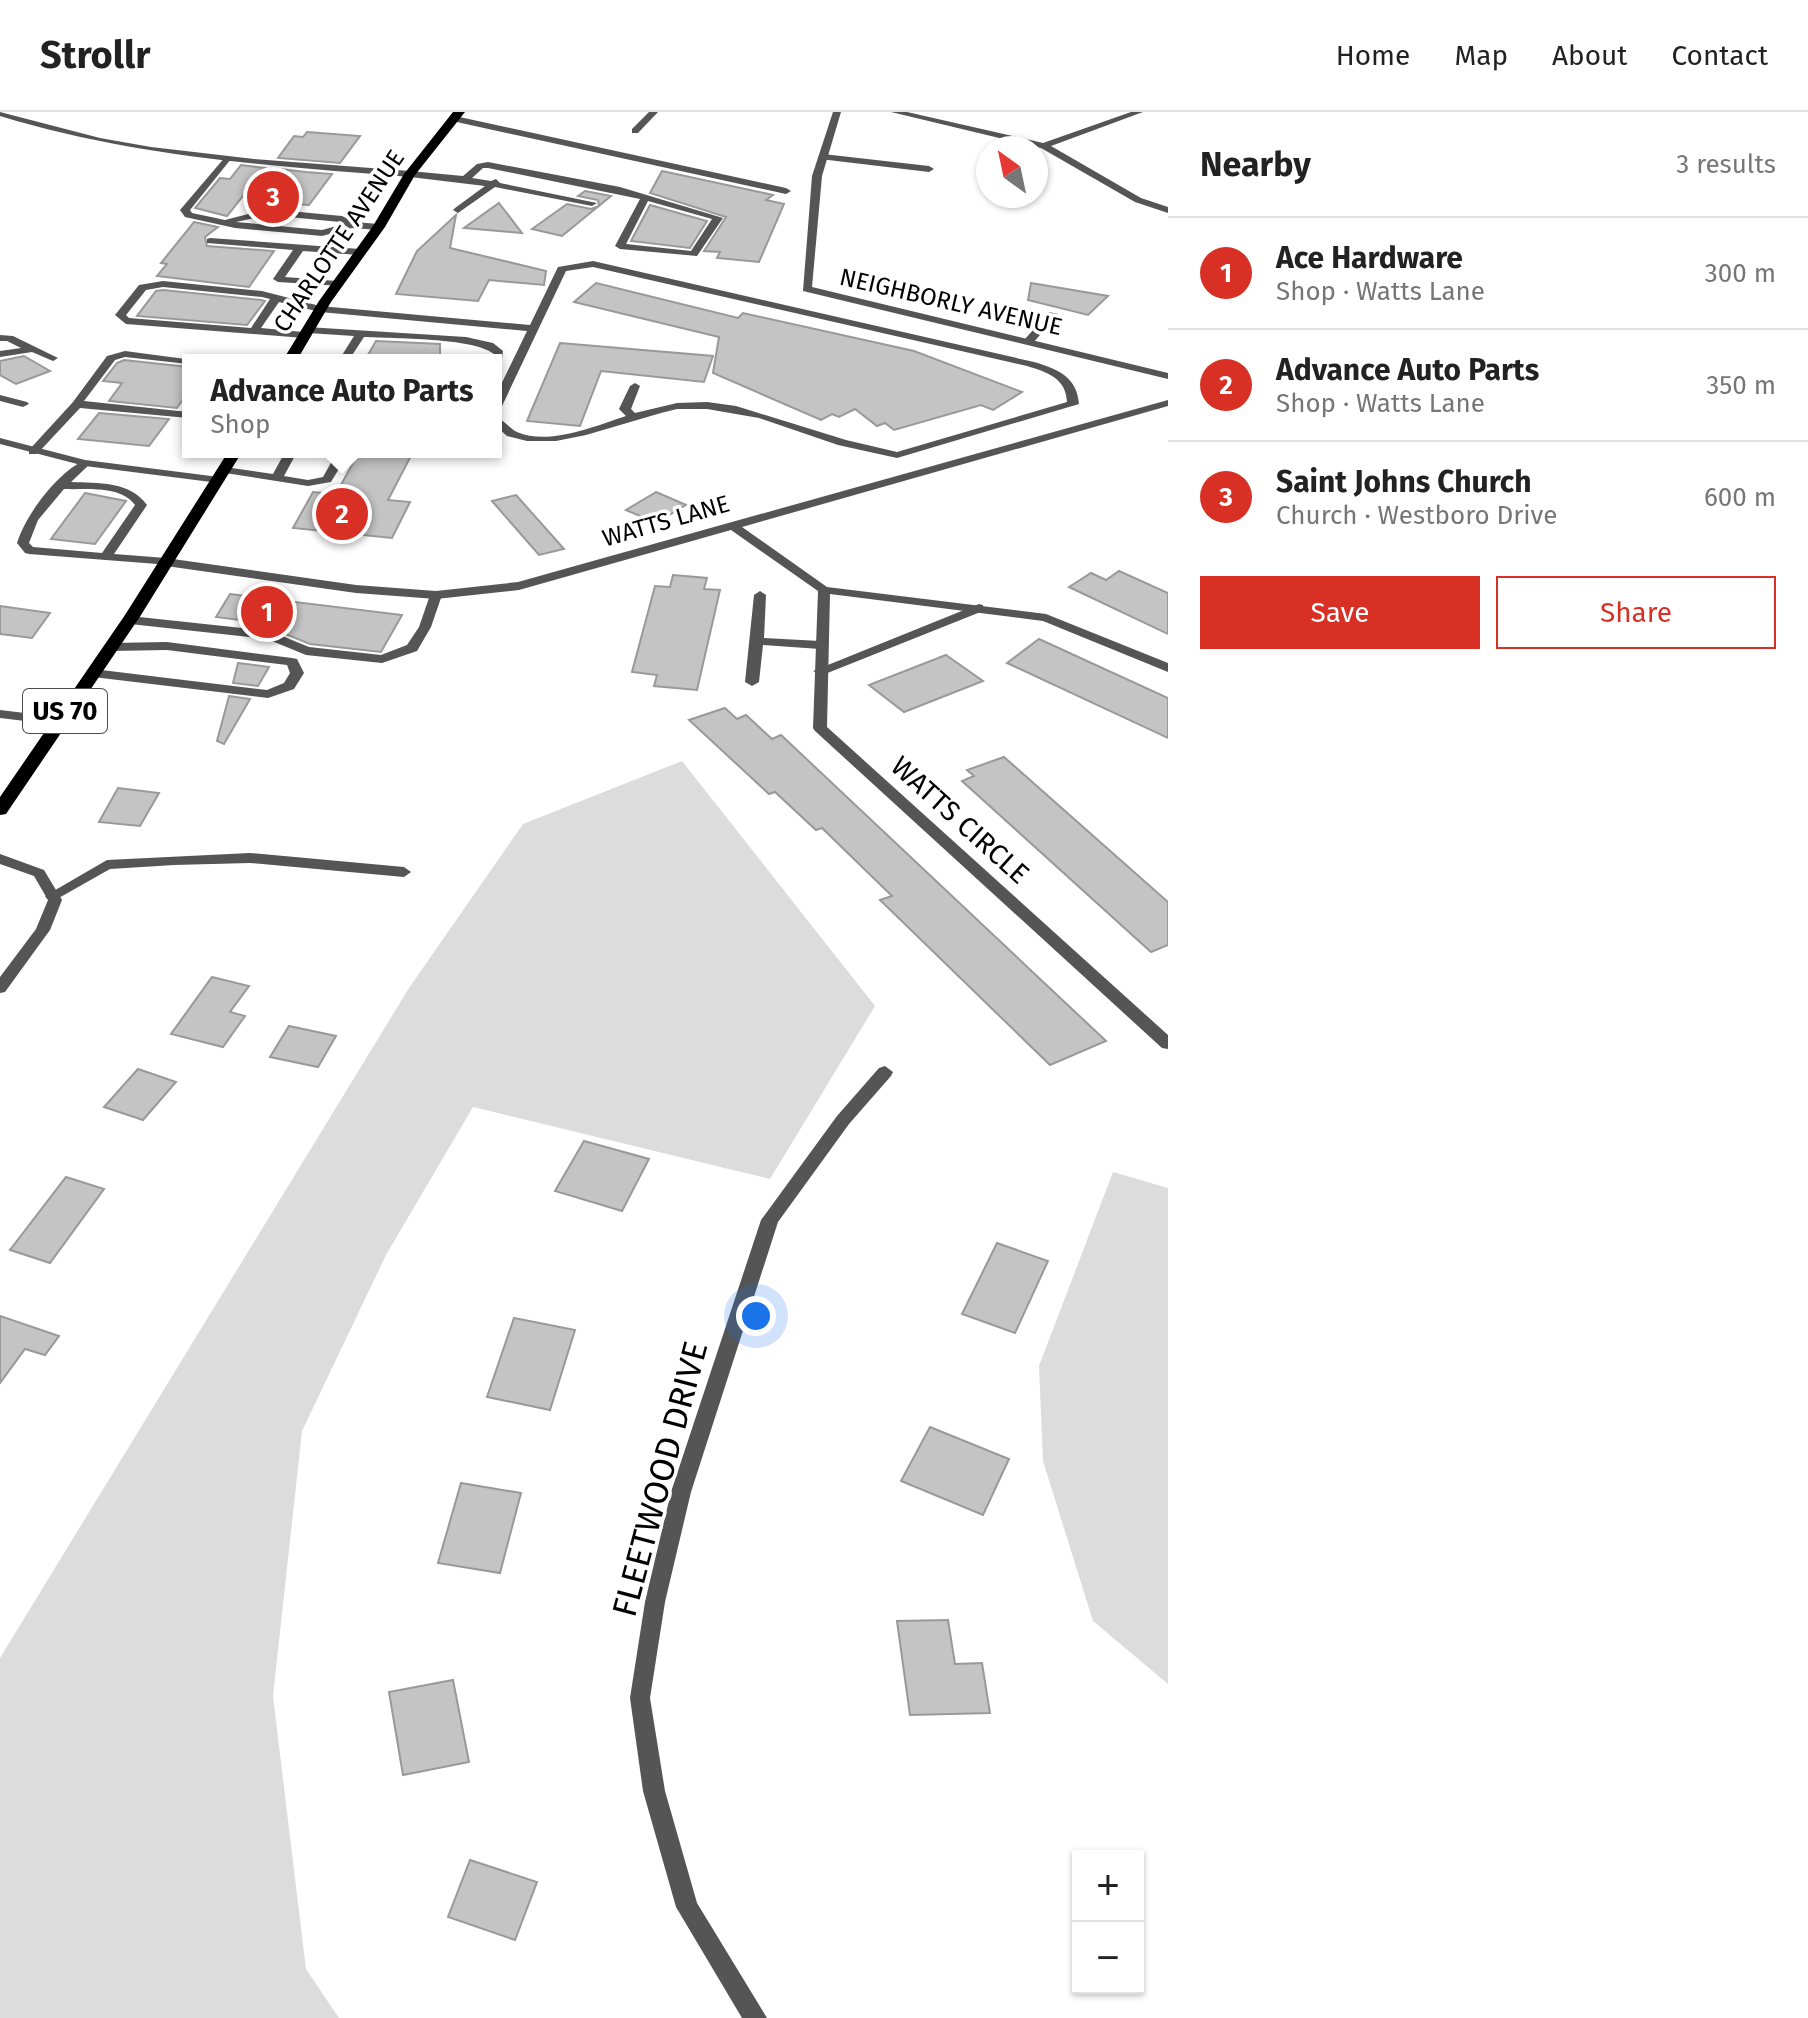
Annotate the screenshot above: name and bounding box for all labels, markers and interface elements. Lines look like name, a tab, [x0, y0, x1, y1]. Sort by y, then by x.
text: Strollr	[40, 32, 151, 78]
text: Home	[1336, 39, 1410, 72]
text: Map	[1454, 39, 1508, 72]
text: About	[1552, 39, 1627, 72]
text: Contact	[1671, 39, 1768, 72]
north arrow	[976, 136, 1048, 208]
text: Nearby	[1200, 144, 1311, 185]
street label: CHARLOTTE AVENUE	[268, 145, 410, 337]
text: 3 results	[1676, 149, 1776, 180]
pin: 3	[247, 167, 299, 227]
text: Ace Hardware	[1276, 240, 1463, 276]
text: 1	[1220, 258, 1232, 289]
text: 300 m	[1705, 258, 1776, 289]
street label: NEIGHBORLY AVENUE	[837, 263, 1065, 341]
text: Shop · Watts Lane	[1276, 276, 1485, 307]
text: Advance Auto Parts	[1276, 352, 1539, 388]
popup	[182, 354, 502, 458]
text: 2	[1219, 370, 1233, 401]
text: 350 m	[1706, 370, 1776, 401]
text: Advance Auto Parts	[210, 373, 474, 409]
text: Shop · Watts Lane	[1276, 388, 1485, 419]
text: Shop	[210, 409, 270, 440]
text: Saint Johns Church	[1276, 464, 1532, 500]
text: 3	[1219, 482, 1233, 513]
text: 600 m	[1704, 482, 1776, 513]
pin: 2	[316, 484, 368, 544]
street label: WATTS LANE	[599, 489, 733, 553]
text: Church · Westboro Drive	[1276, 500, 1557, 531]
button: Save	[1200, 576, 1480, 649]
button: Share	[1496, 576, 1776, 649]
pin: 1	[241, 582, 293, 642]
road number: US 70	[23, 689, 107, 733]
street label: WATTS CIRCLE	[884, 749, 1036, 891]
your location	[736, 1296, 776, 1336]
street label: FLEETWOOD DRIVE	[604, 1337, 716, 1621]
map controls	[1072, 1850, 1144, 1994]
button: +	[1072, 1850, 1144, 1922]
button: −	[1072, 1922, 1144, 1994]

